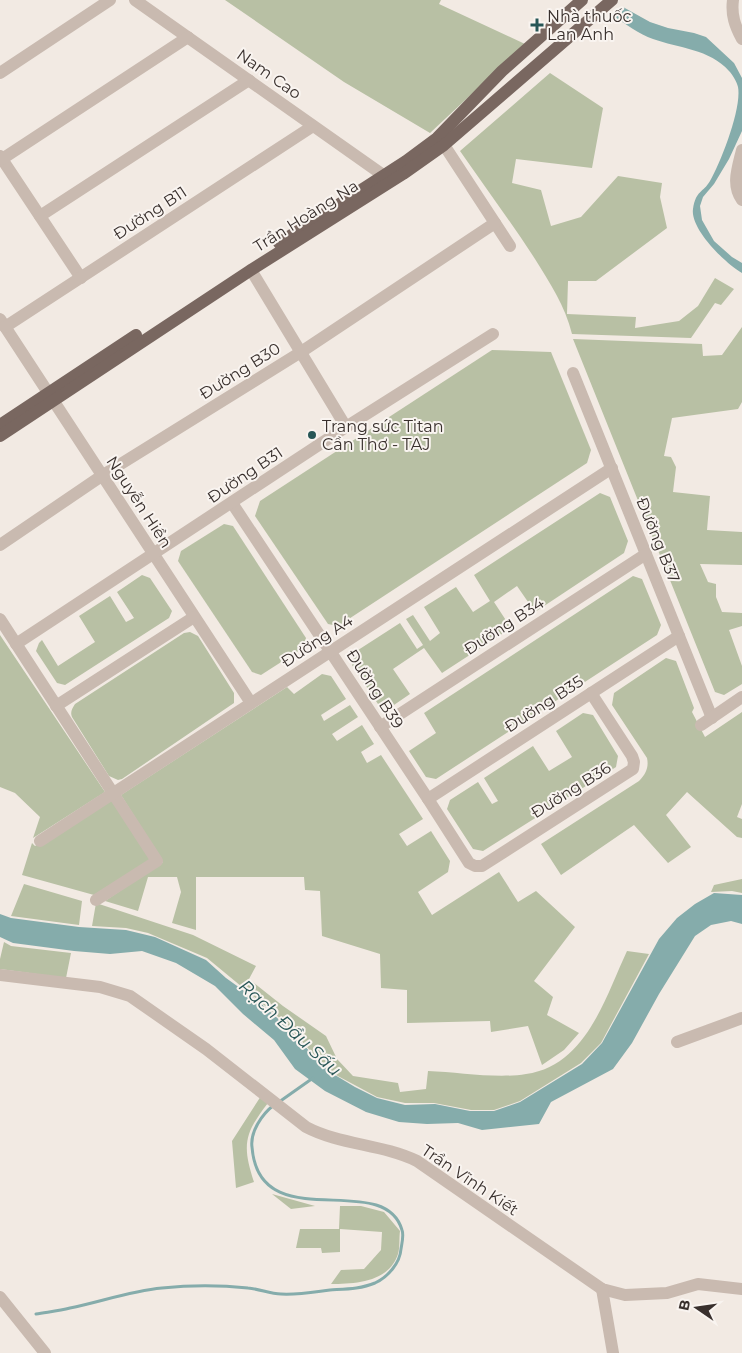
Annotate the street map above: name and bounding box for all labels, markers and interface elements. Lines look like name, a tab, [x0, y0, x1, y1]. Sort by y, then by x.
place label: Nhà thuốc Lan Anh	[547, 7, 632, 44]
marker: Nhà thuốc Lan Anh	[531, 19, 543, 31]
street label: Nam Cao	[233, 45, 305, 103]
street label: Trần Hoàng Na	[250, 176, 362, 256]
street label: Đường B11	[110, 182, 190, 244]
street label: Đường B30	[196, 339, 284, 403]
place label: Trang sức Titan Cần Thơ - TAJ	[322, 417, 443, 454]
marker: Trang sức Titan Cần Thơ - TAJ	[306, 429, 318, 441]
street label: Đường B31	[204, 443, 286, 507]
street label: Nguyễn Hiền	[102, 453, 176, 551]
street label: Đường B37	[632, 495, 684, 585]
street label: Đường B34	[460, 593, 548, 659]
street label: Đường A4	[278, 611, 357, 671]
street label: Đường B39	[342, 646, 408, 732]
street label: Đường B35	[501, 672, 587, 736]
street label: Đường B36	[528, 758, 615, 822]
water label: Rạch Đầu Sấu	[234, 975, 346, 1081]
street label: Trần Vĩnh Kiết	[418, 1141, 522, 1220]
north arrow	[672, 1283, 722, 1333]
text: B	[674, 1298, 694, 1312]

